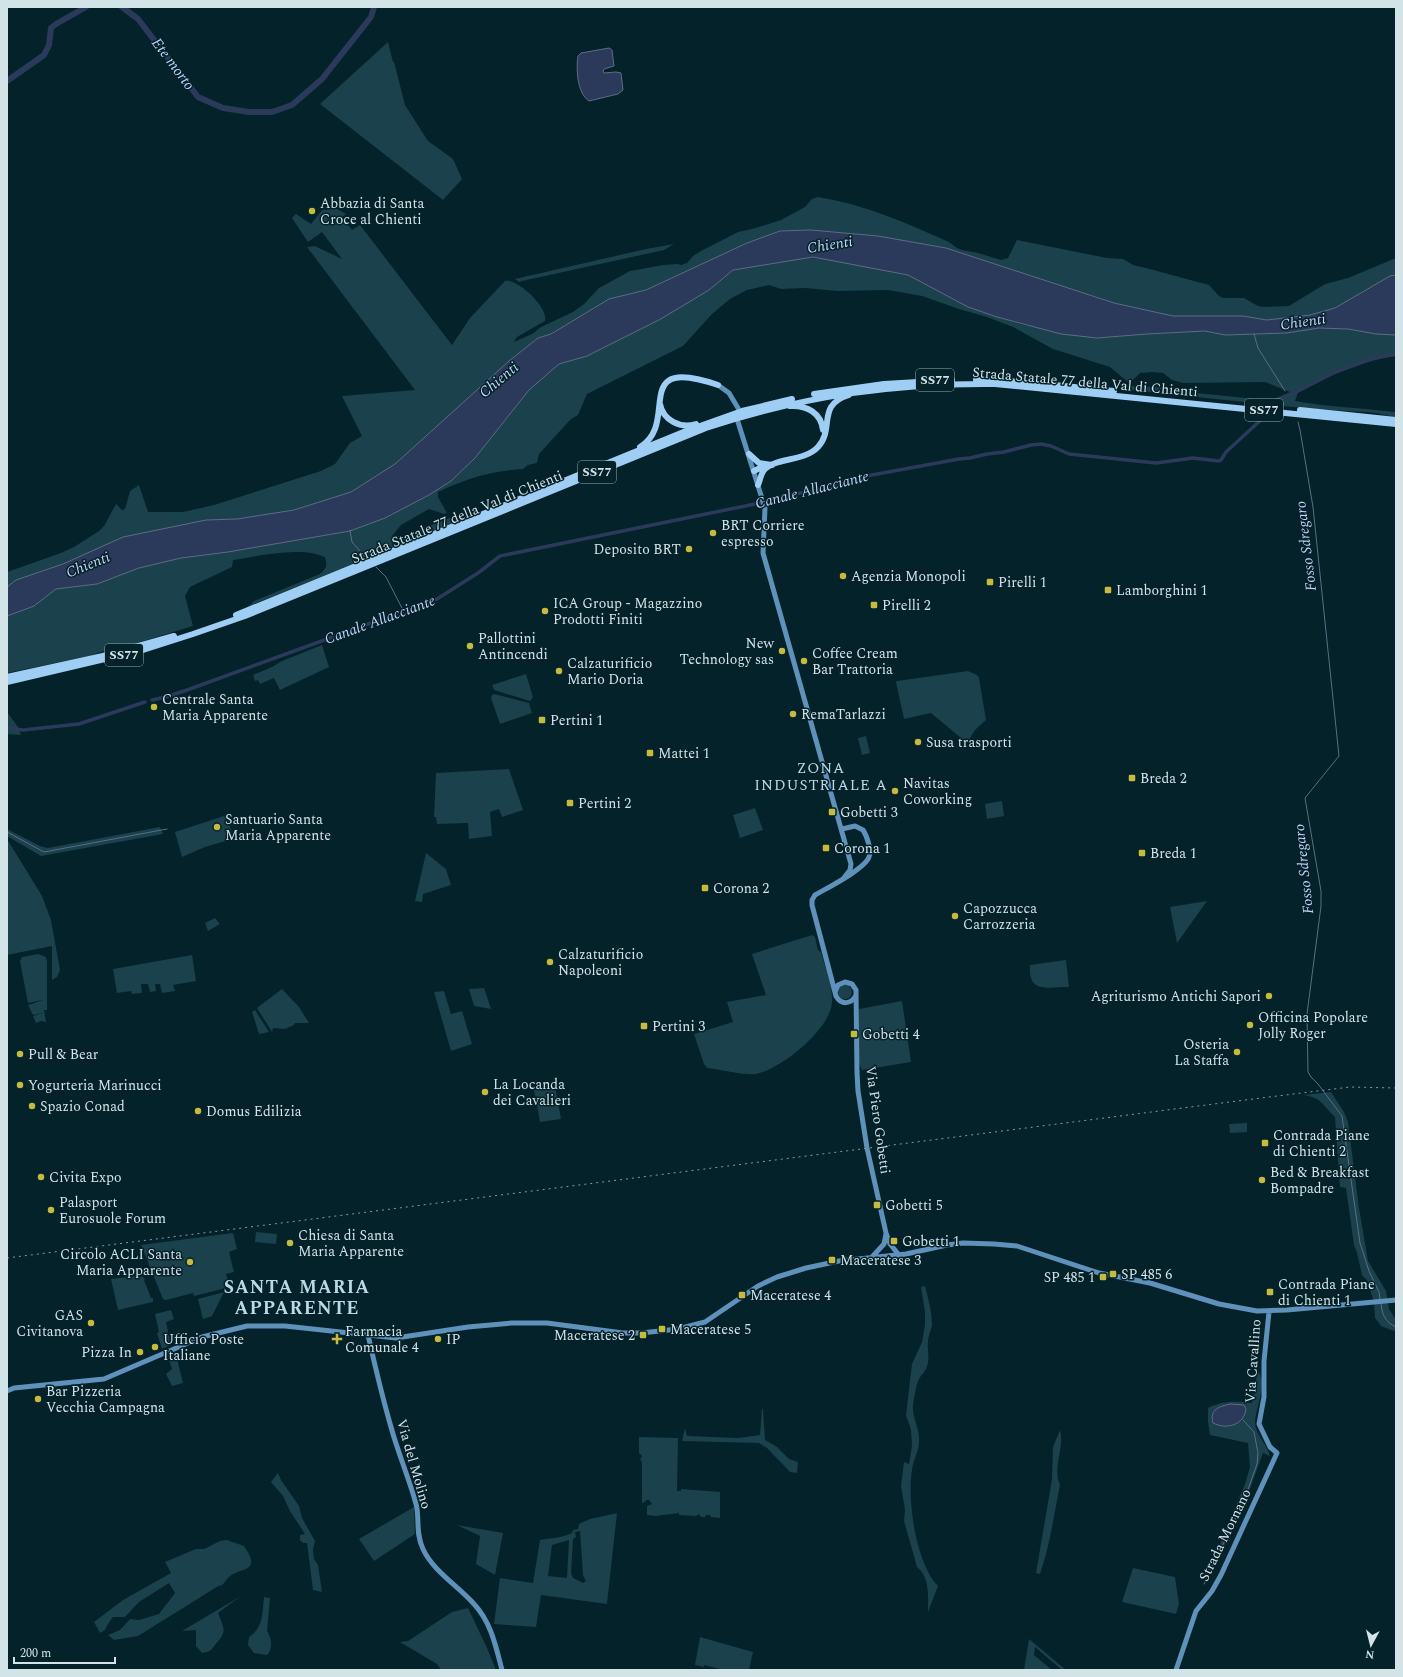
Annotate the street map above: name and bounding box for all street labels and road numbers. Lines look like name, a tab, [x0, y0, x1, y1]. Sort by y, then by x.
street label: Strada Statale 77 della Val di Chienti	[971, 362, 1199, 402]
road number: SS77	[916, 369, 954, 391]
road number: SS77	[1245, 399, 1283, 421]
road number: SS77	[578, 461, 616, 483]
street label: Strada Statale 77 della Val di Chienti	[348, 465, 566, 569]
road number: SS77	[105, 644, 143, 666]
street label: Via Piero Gobetti	[860, 1065, 896, 1175]
street label: Via Cavallino	[1240, 1318, 1266, 1404]
street label: Via del Molino	[391, 1417, 437, 1511]
street label: Strada Mornano	[1194, 1485, 1256, 1585]

